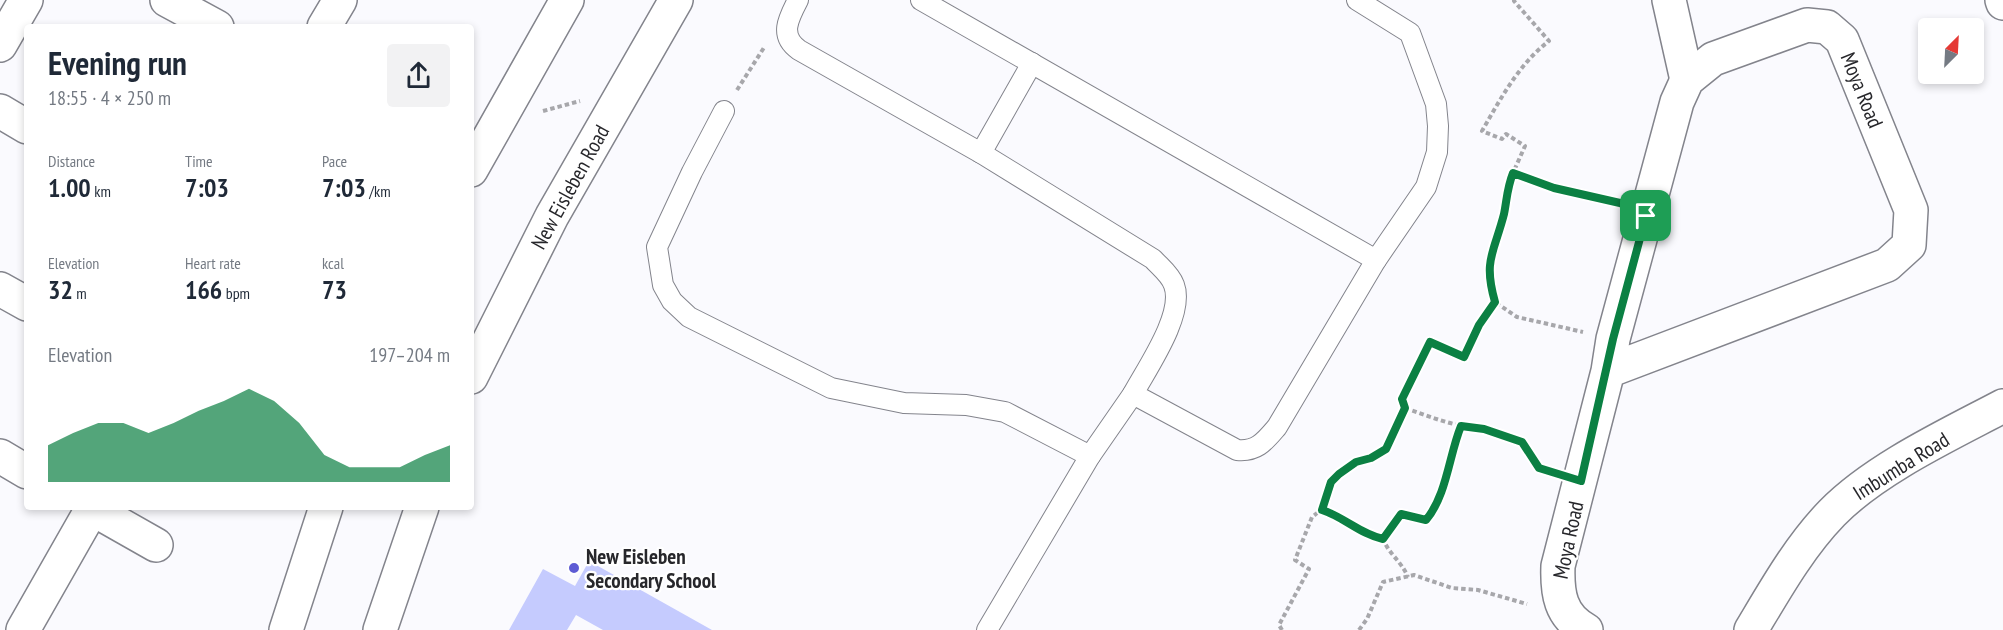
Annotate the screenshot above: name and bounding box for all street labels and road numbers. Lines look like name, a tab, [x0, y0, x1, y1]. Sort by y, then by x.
street label: Moya Road	[1835, 48, 1889, 132]
street label: New Eisleben Road	[525, 120, 615, 254]
street label: Imbumba Road	[1848, 426, 1954, 506]
street label: Moya Road	[1547, 499, 1589, 581]

